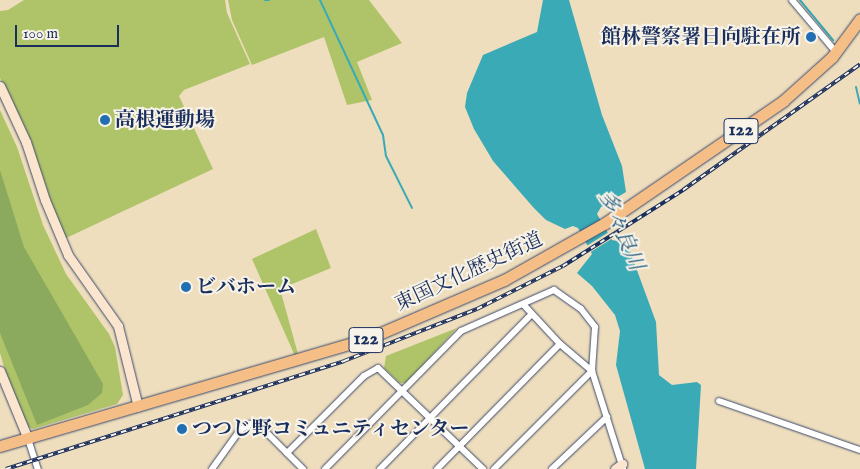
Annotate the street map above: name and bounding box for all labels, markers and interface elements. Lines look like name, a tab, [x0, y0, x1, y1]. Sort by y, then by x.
scale bar	[18, 15, 121, 47]
text: 100 m	[23, 24, 58, 43]
place label: 館林警察署日向駐在所	[601, 25, 801, 49]
marker: 館林警察署日向駐在所	[805, 31, 817, 43]
place label: 高根運動場	[115, 108, 215, 132]
marker: 高根運動場	[99, 114, 111, 126]
road number: 122	[724, 114, 758, 148]
water label: 多々良川	[592, 187, 648, 275]
street label: 東国文化歴史街道	[391, 227, 547, 317]
place label: ビバホーム	[196, 275, 296, 299]
marker: ビバホーム	[180, 281, 192, 293]
road number: 122	[348, 324, 384, 356]
place label: つつじ野コミュニティセンター	[192, 417, 472, 441]
marker: つつじ野コミュニティセンター	[176, 423, 188, 435]

